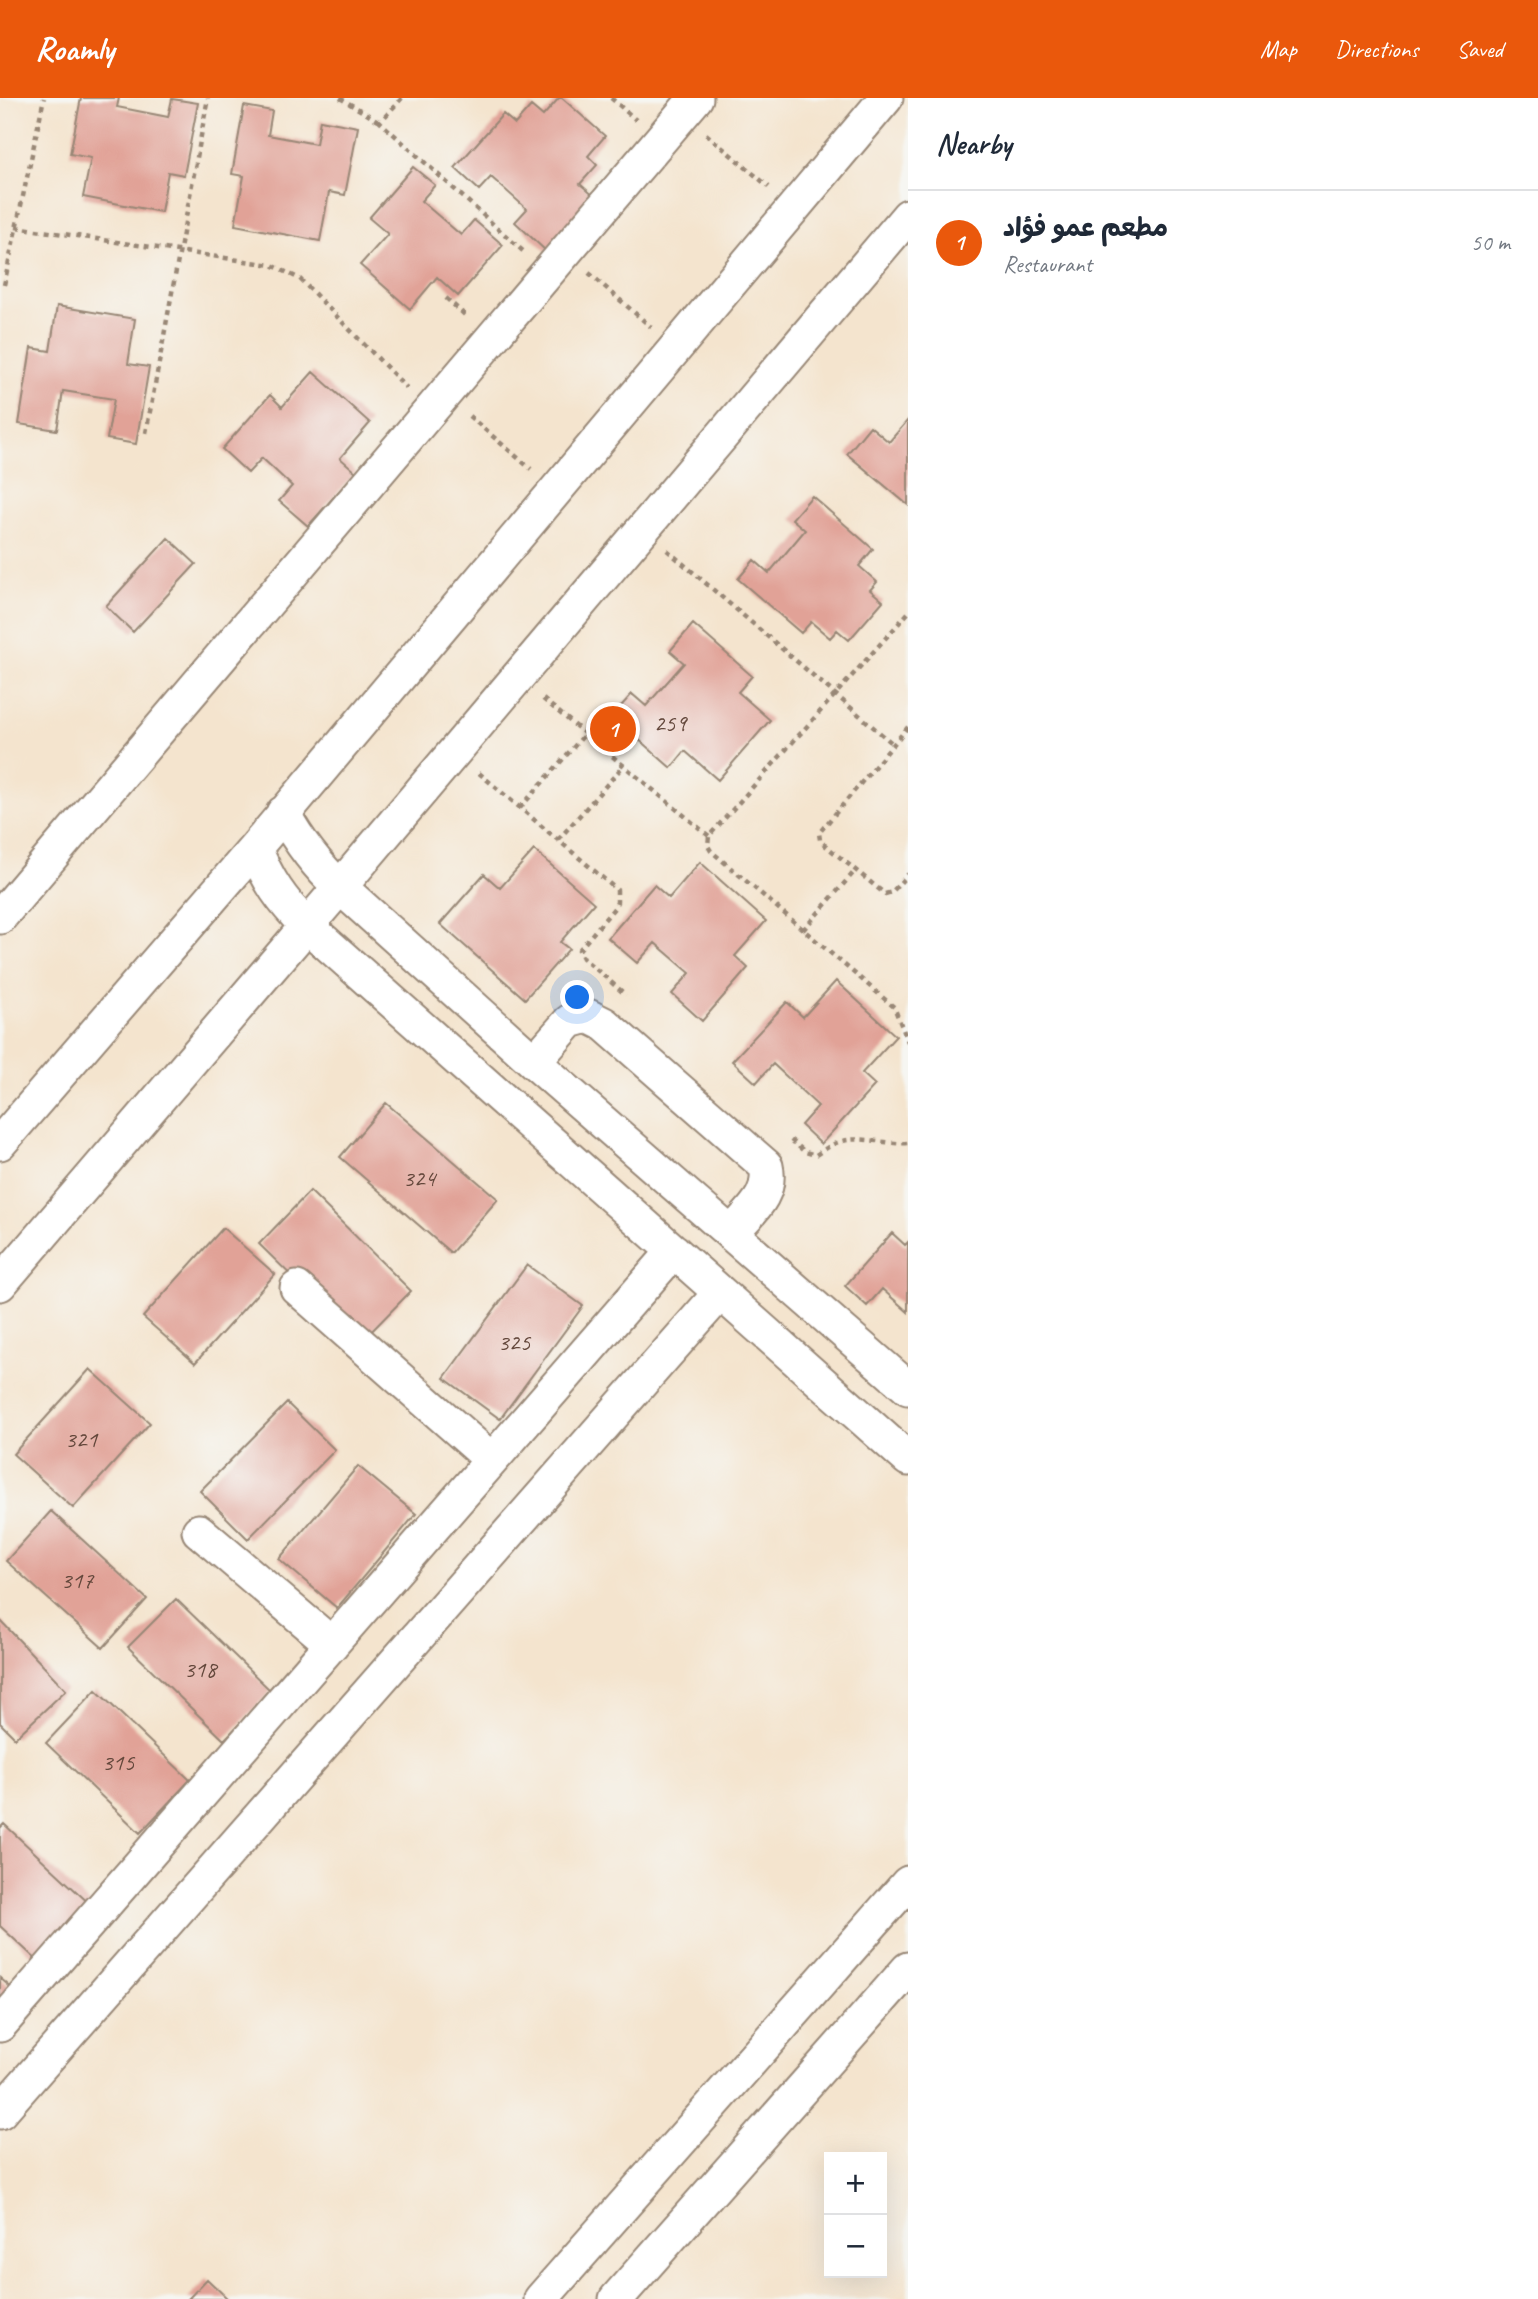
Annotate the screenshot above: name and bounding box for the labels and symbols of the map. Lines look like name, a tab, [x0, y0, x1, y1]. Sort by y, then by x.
pin: 1	[590, 703, 636, 755]
house number: 259	[654, 708, 688, 738]
your location	[560, 980, 594, 1014]
house number: 324	[403, 1163, 437, 1193]
house number: 325	[498, 1327, 531, 1357]
house number: 321	[65, 1424, 98, 1454]
house number: 317	[61, 1565, 94, 1595]
house number: 318	[184, 1654, 218, 1684]
house number: 315	[102, 1747, 135, 1777]

